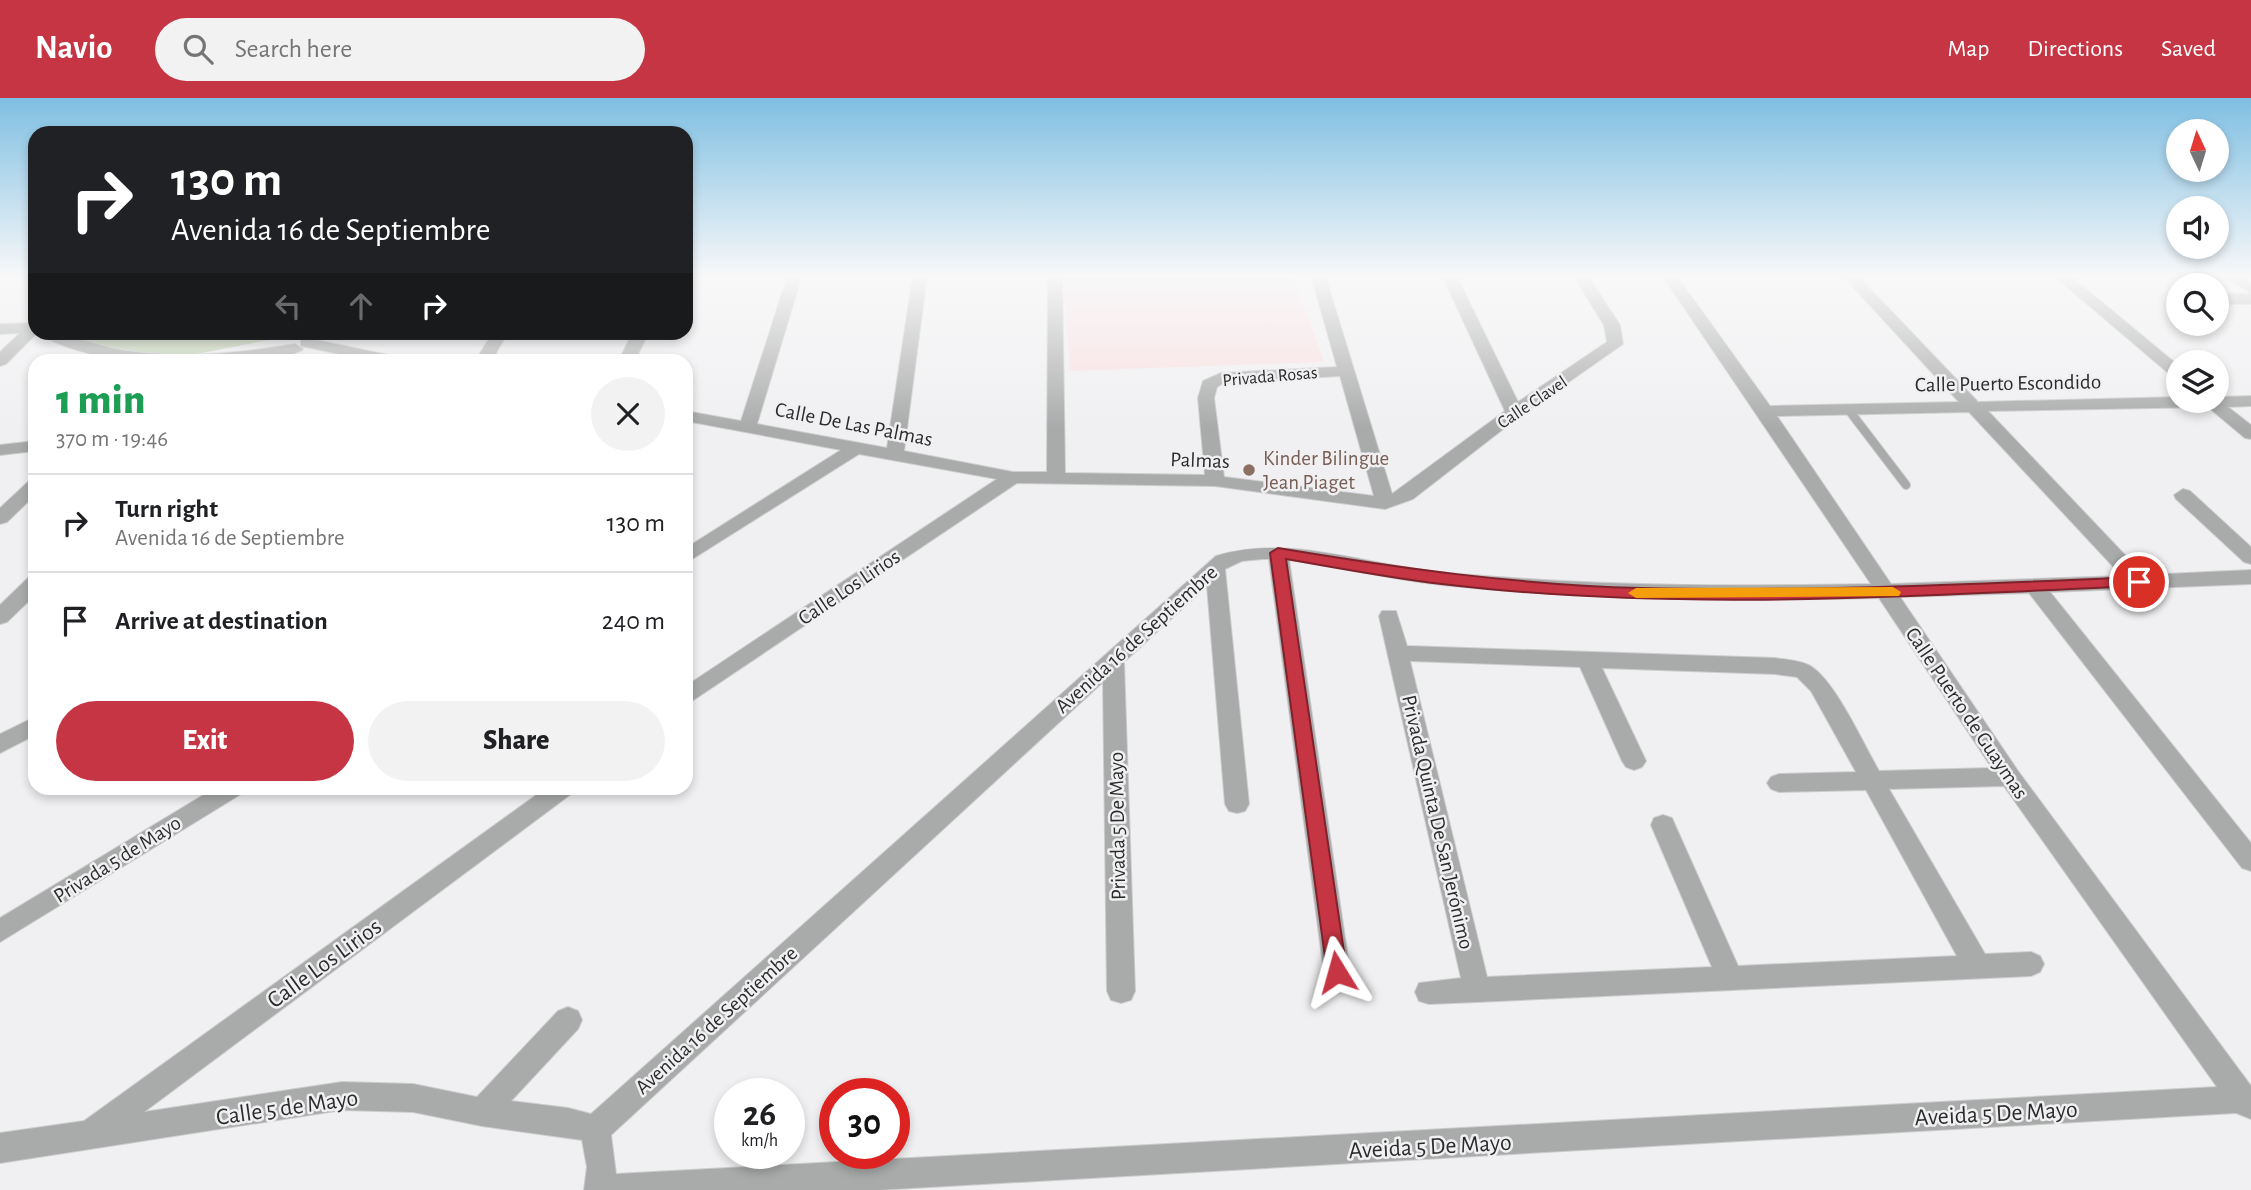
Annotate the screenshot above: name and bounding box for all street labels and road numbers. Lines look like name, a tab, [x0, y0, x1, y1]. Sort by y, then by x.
street label: Privada Rosas	[1222, 364, 1318, 390]
street label: Calle Puerto Escondido	[1915, 371, 2101, 396]
street label: Calle Clavel	[1494, 373, 1571, 433]
street label: Calle De Las Palmas	[773, 399, 934, 450]
street label: Palmas	[1170, 449, 1230, 472]
street label: Calle Los Lirios	[795, 546, 904, 629]
street label: Avenida 16 de Septiembre	[1051, 561, 1221, 717]
street label: Calle Puerto de Guaymas	[1901, 624, 2032, 803]
street label: Privada Quinta De San Jerónimo	[1398, 693, 1477, 951]
street label: Privada 5 De Mayo	[1106, 752, 1129, 900]
street label: Privada 5 de Mayo	[50, 812, 185, 907]
street label: Calle Los Lirios	[263, 914, 386, 1013]
street label: Avenida 16 de Septiembre	[631, 942, 801, 1098]
street label: Calle 5 de Mayo	[215, 1086, 360, 1130]
street label: Aveida 5 De Mayo	[1914, 1098, 2078, 1130]
street label: Aveida 5 De Mayo	[1348, 1131, 1512, 1163]

